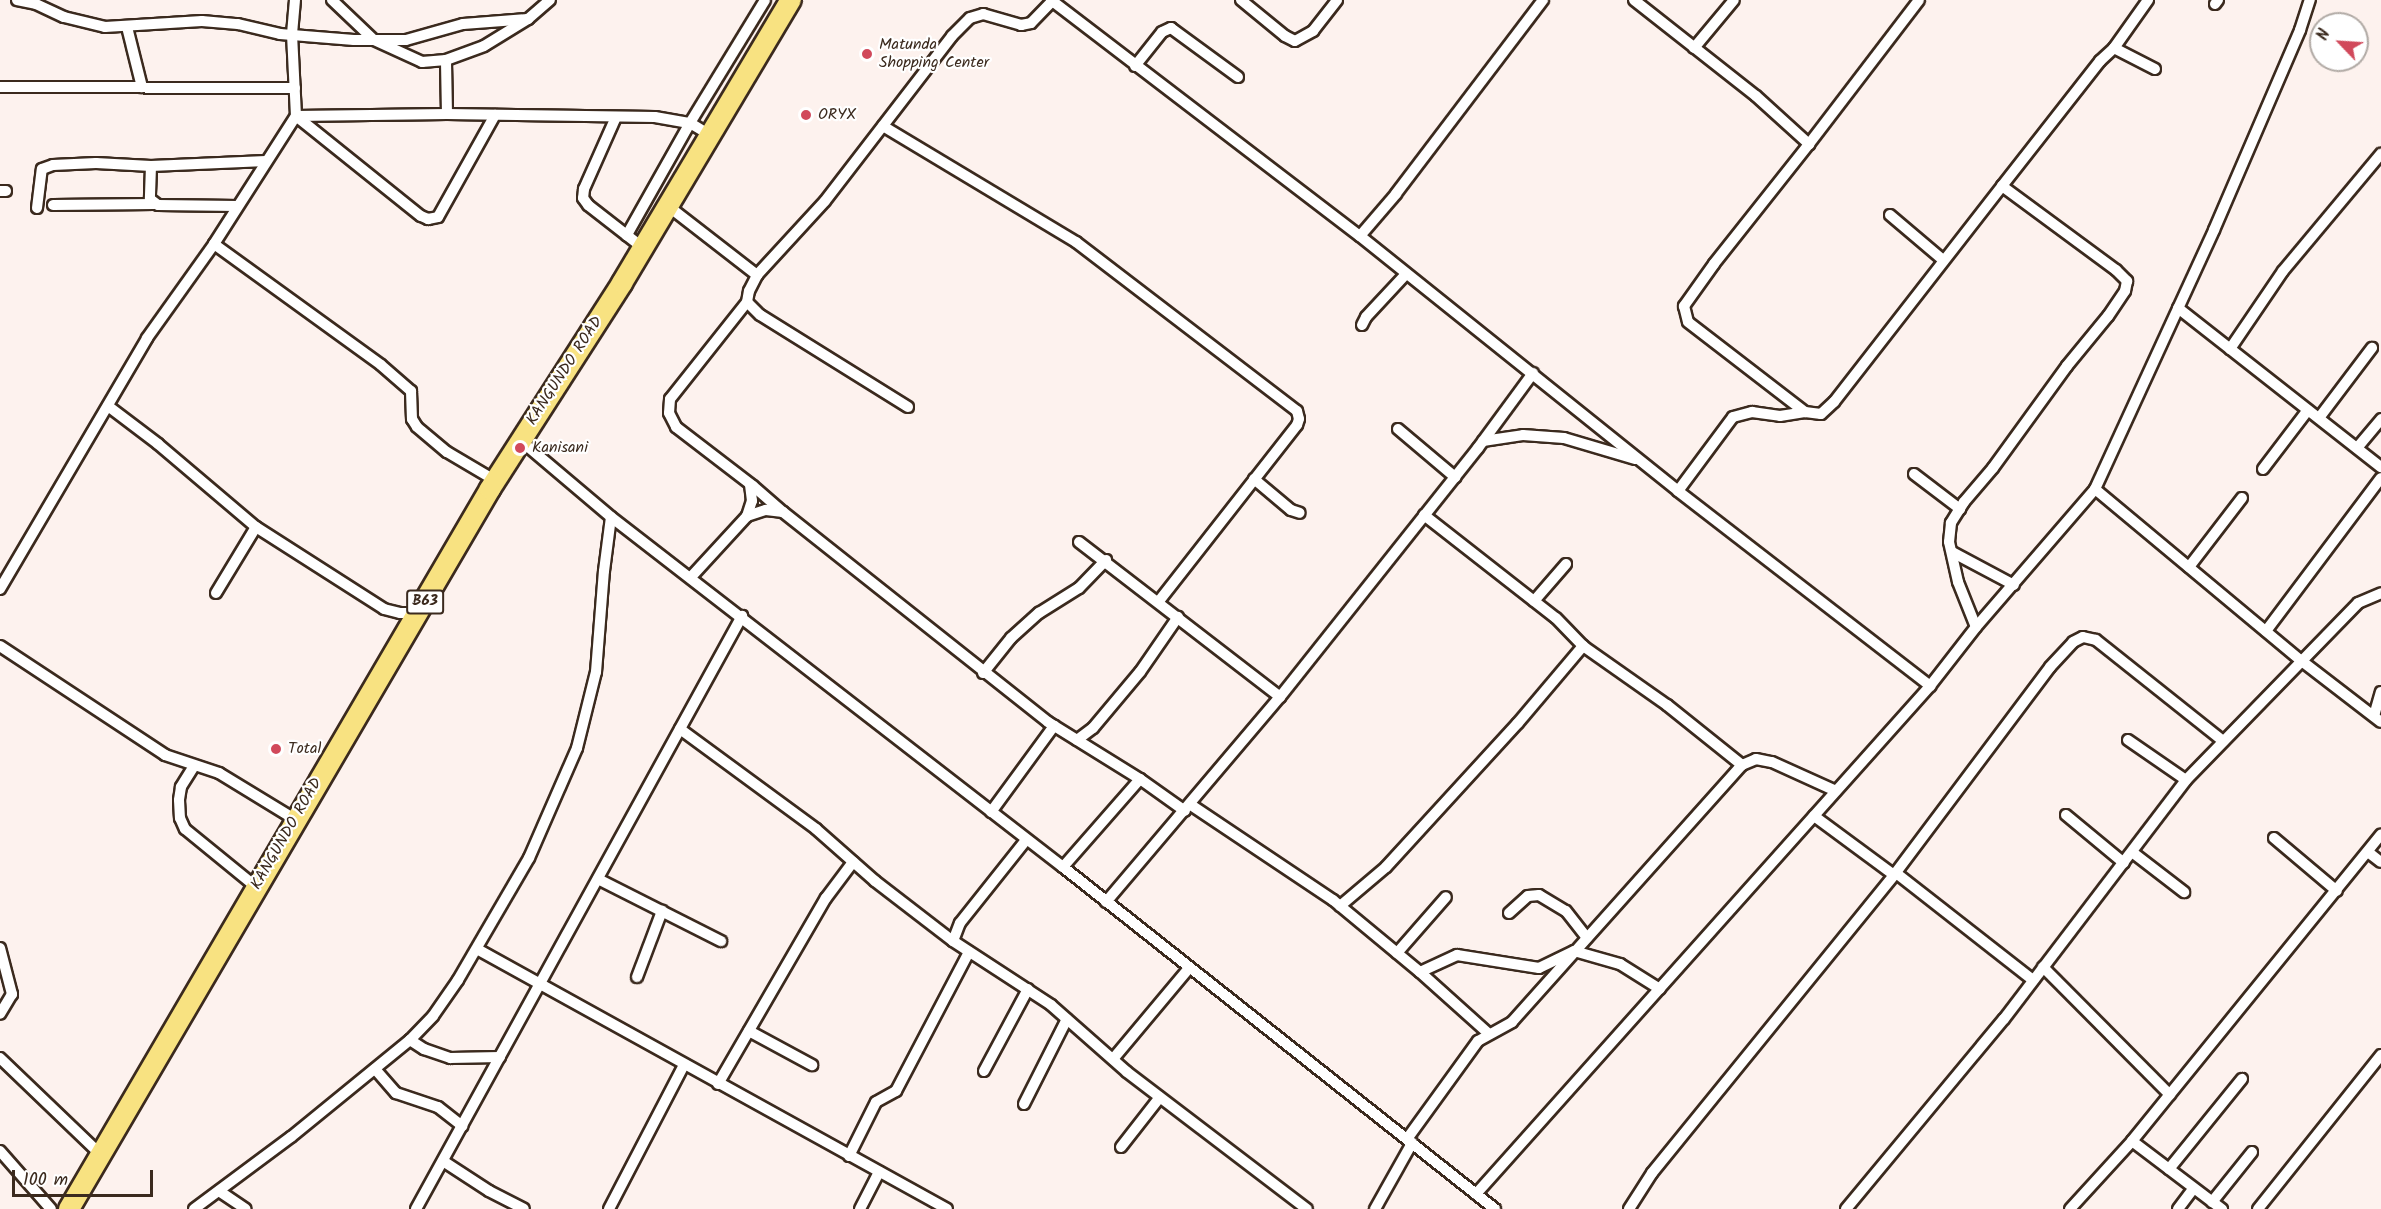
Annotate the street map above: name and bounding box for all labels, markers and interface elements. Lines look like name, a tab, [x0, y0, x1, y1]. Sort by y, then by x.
north arrow	[2309, 12, 2369, 72]
text: N	[2311, 25, 2338, 45]
place label: Matunda Shopping Center	[879, 35, 989, 73]
marker: Matunda Shopping Center	[860, 47, 874, 61]
place label: ORYX	[818, 105, 856, 125]
marker: ORYX	[799, 108, 813, 122]
street label: KANGUNDO ROAD	[523, 313, 607, 429]
place label: Kanisani	[532, 438, 588, 458]
marker: Kanisani	[513, 441, 527, 455]
road number: B63	[406, 590, 444, 614]
place label: Total	[288, 739, 321, 759]
marker: Total	[269, 742, 283, 756]
street label: KANGUNDO ROAD	[247, 775, 327, 893]
scale bar	[15, 1158, 156, 1196]
text: 100 m	[23, 1166, 68, 1195]

